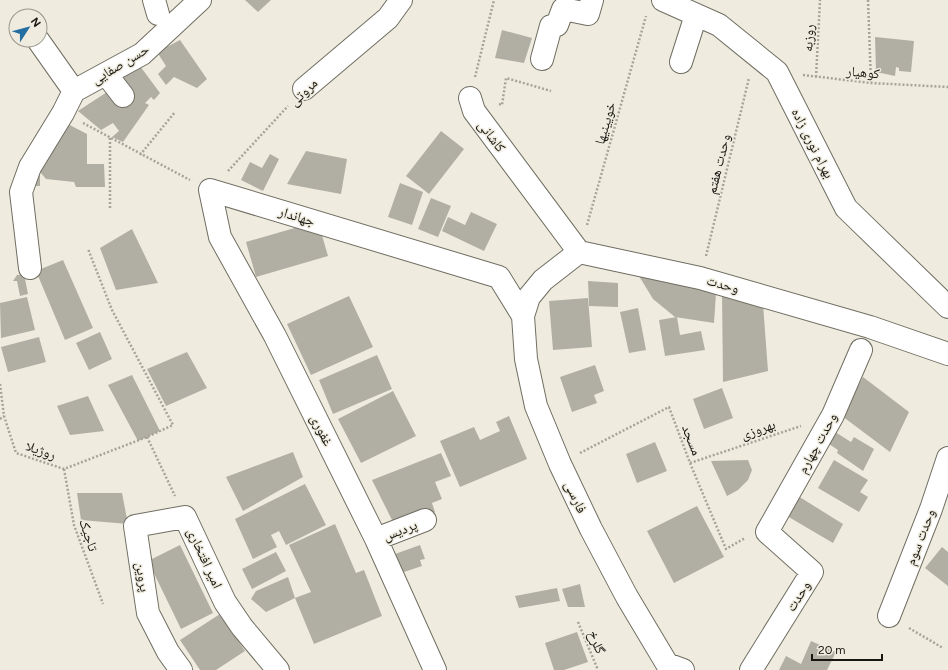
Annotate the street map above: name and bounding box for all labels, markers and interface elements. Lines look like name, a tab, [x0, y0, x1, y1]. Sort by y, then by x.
north arrow	[8, 8, 48, 48]
text: N	[28, 15, 43, 30]
street label: روزبه	[799, 24, 818, 52]
street label: حسن صفایی	[88, 41, 152, 88]
street label: کوهیار	[845, 62, 881, 82]
street label: مروتی	[286, 75, 321, 110]
street label: خویینیها	[591, 100, 620, 146]
street label: بهرام نوری زاده	[787, 105, 838, 182]
street label: کاشانی	[474, 117, 509, 156]
street label: وحدت هفتم	[703, 132, 735, 196]
street label: جهاندار	[276, 203, 317, 230]
street label: وحدت	[705, 272, 741, 297]
street label: وحدت چهارم	[794, 410, 842, 477]
street label: غفوری	[306, 412, 337, 449]
street label: بهروزی	[739, 416, 778, 443]
street label: مسجد	[678, 422, 705, 458]
street label: روژیلا	[24, 437, 58, 464]
street label: فارسی	[561, 478, 590, 516]
street label: وحدت سوم	[902, 507, 940, 568]
street label: پردیس	[381, 516, 420, 545]
street label: تاجیک	[75, 517, 102, 554]
street label: امیر افتخاری	[183, 525, 226, 591]
street label: پروین	[132, 561, 153, 593]
street label: وحدت	[782, 578, 814, 615]
street label: گلرخ	[583, 628, 609, 657]
scale bar	[812, 636, 882, 662]
text: 20 m	[818, 643, 846, 657]

